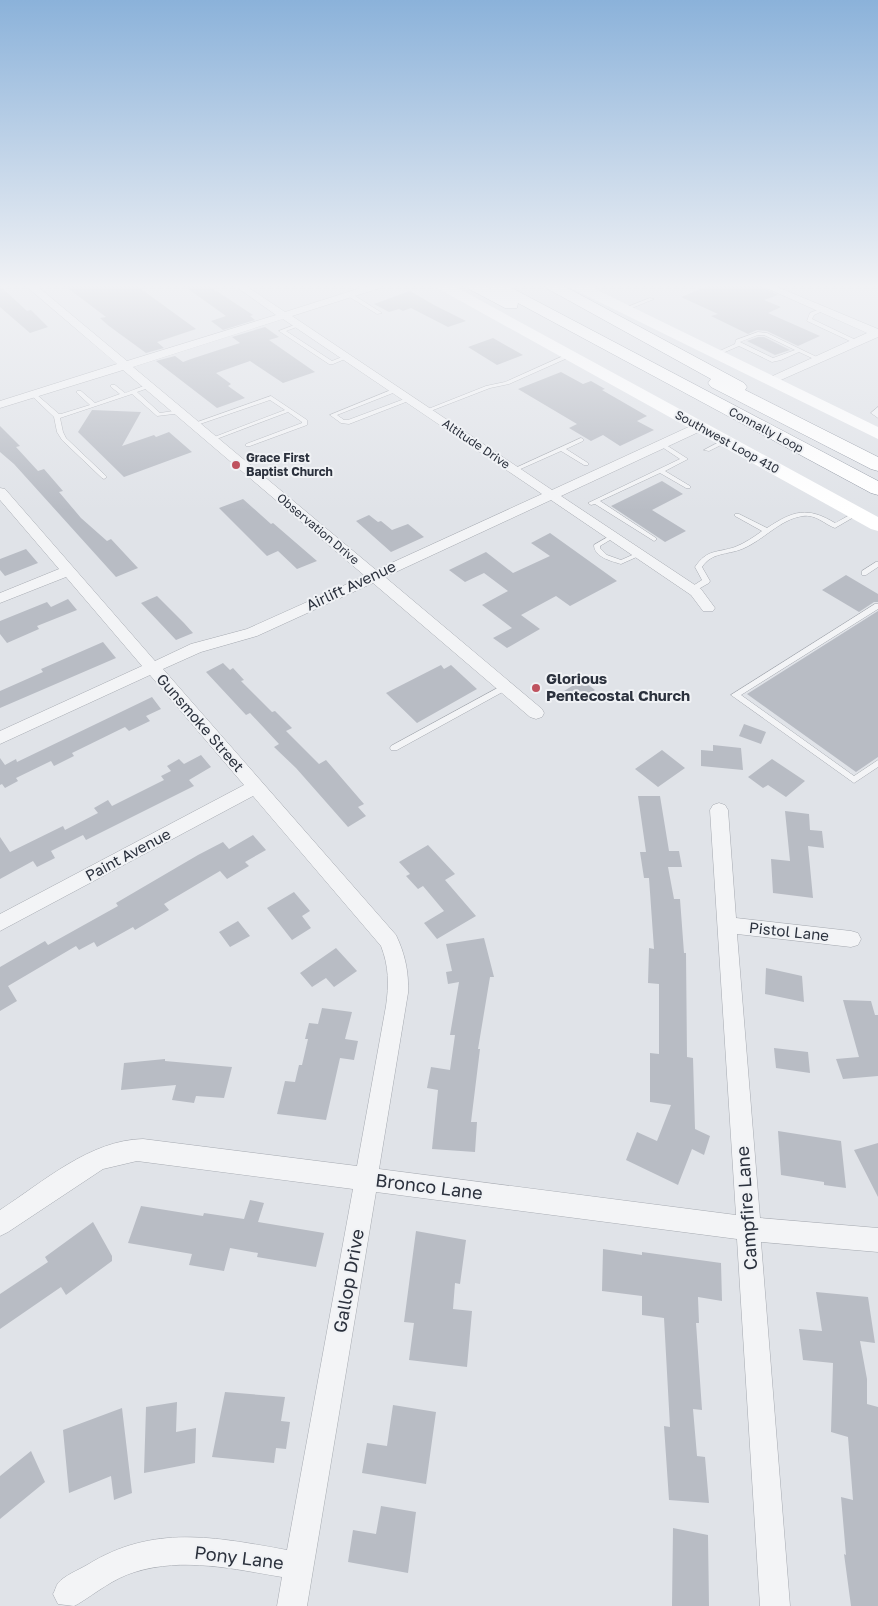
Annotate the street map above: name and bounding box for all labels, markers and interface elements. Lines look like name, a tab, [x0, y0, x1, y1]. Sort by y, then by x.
street label: Connally Loop	[726, 404, 806, 456]
street label: Southwest Loop 410	[672, 407, 782, 476]
street label: Altitude Drive	[440, 415, 513, 472]
place label: Grace First Baptist Church	[246, 450, 333, 479]
marker: Grace First Baptist Church	[230, 459, 242, 471]
street label: Observation Drive	[274, 490, 363, 567]
street label: Airlift Avenue	[303, 556, 399, 614]
place label: Glorious Pentecostal Church	[546, 669, 690, 704]
street label: Gunsmoke Street	[153, 670, 248, 775]
marker: Glorious Pentecostal Church	[530, 682, 542, 694]
street label: Paint Avenue	[82, 824, 173, 884]
street label: Pistol Lane	[748, 918, 830, 944]
street label: Campfire Lane	[731, 1145, 761, 1271]
street label: Bronco Lane	[374, 1169, 484, 1204]
street label: Gallop Drive	[328, 1227, 368, 1335]
street label: Pony Lane	[193, 1541, 285, 1573]

